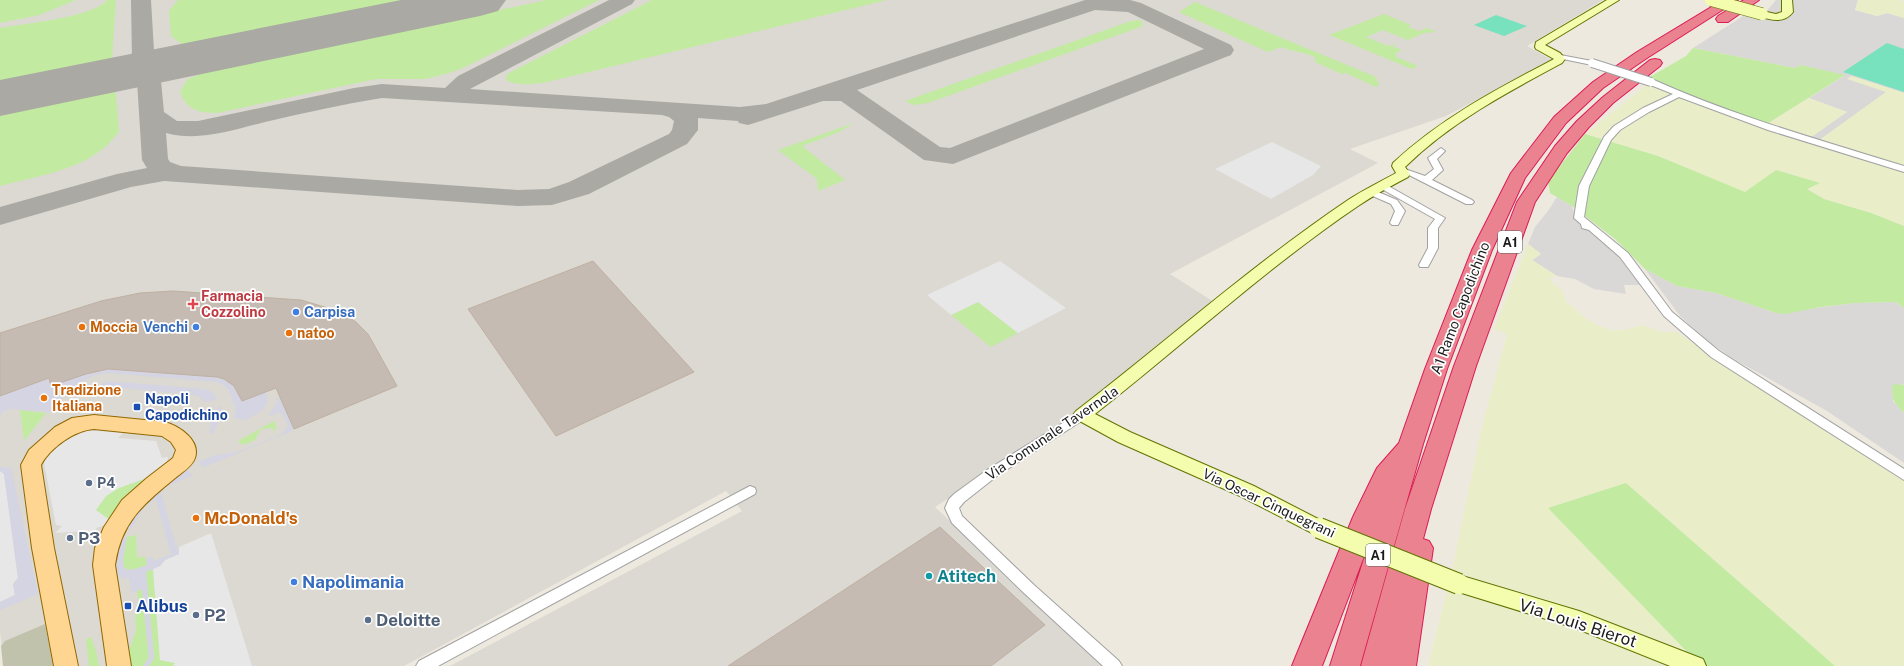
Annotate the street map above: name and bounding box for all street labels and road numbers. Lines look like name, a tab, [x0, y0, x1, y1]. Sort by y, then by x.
road number: A1	[1498, 231, 1522, 253]
street label: A1 Ramo Capodichino	[1427, 240, 1493, 376]
street label: Via Comunale Tavernola	[983, 383, 1121, 483]
street label: Via Oscar Cinquegrani	[1200, 465, 1338, 541]
road number: A1	[1366, 544, 1390, 566]
street label: Via Louis Bierot	[1517, 595, 1639, 651]

